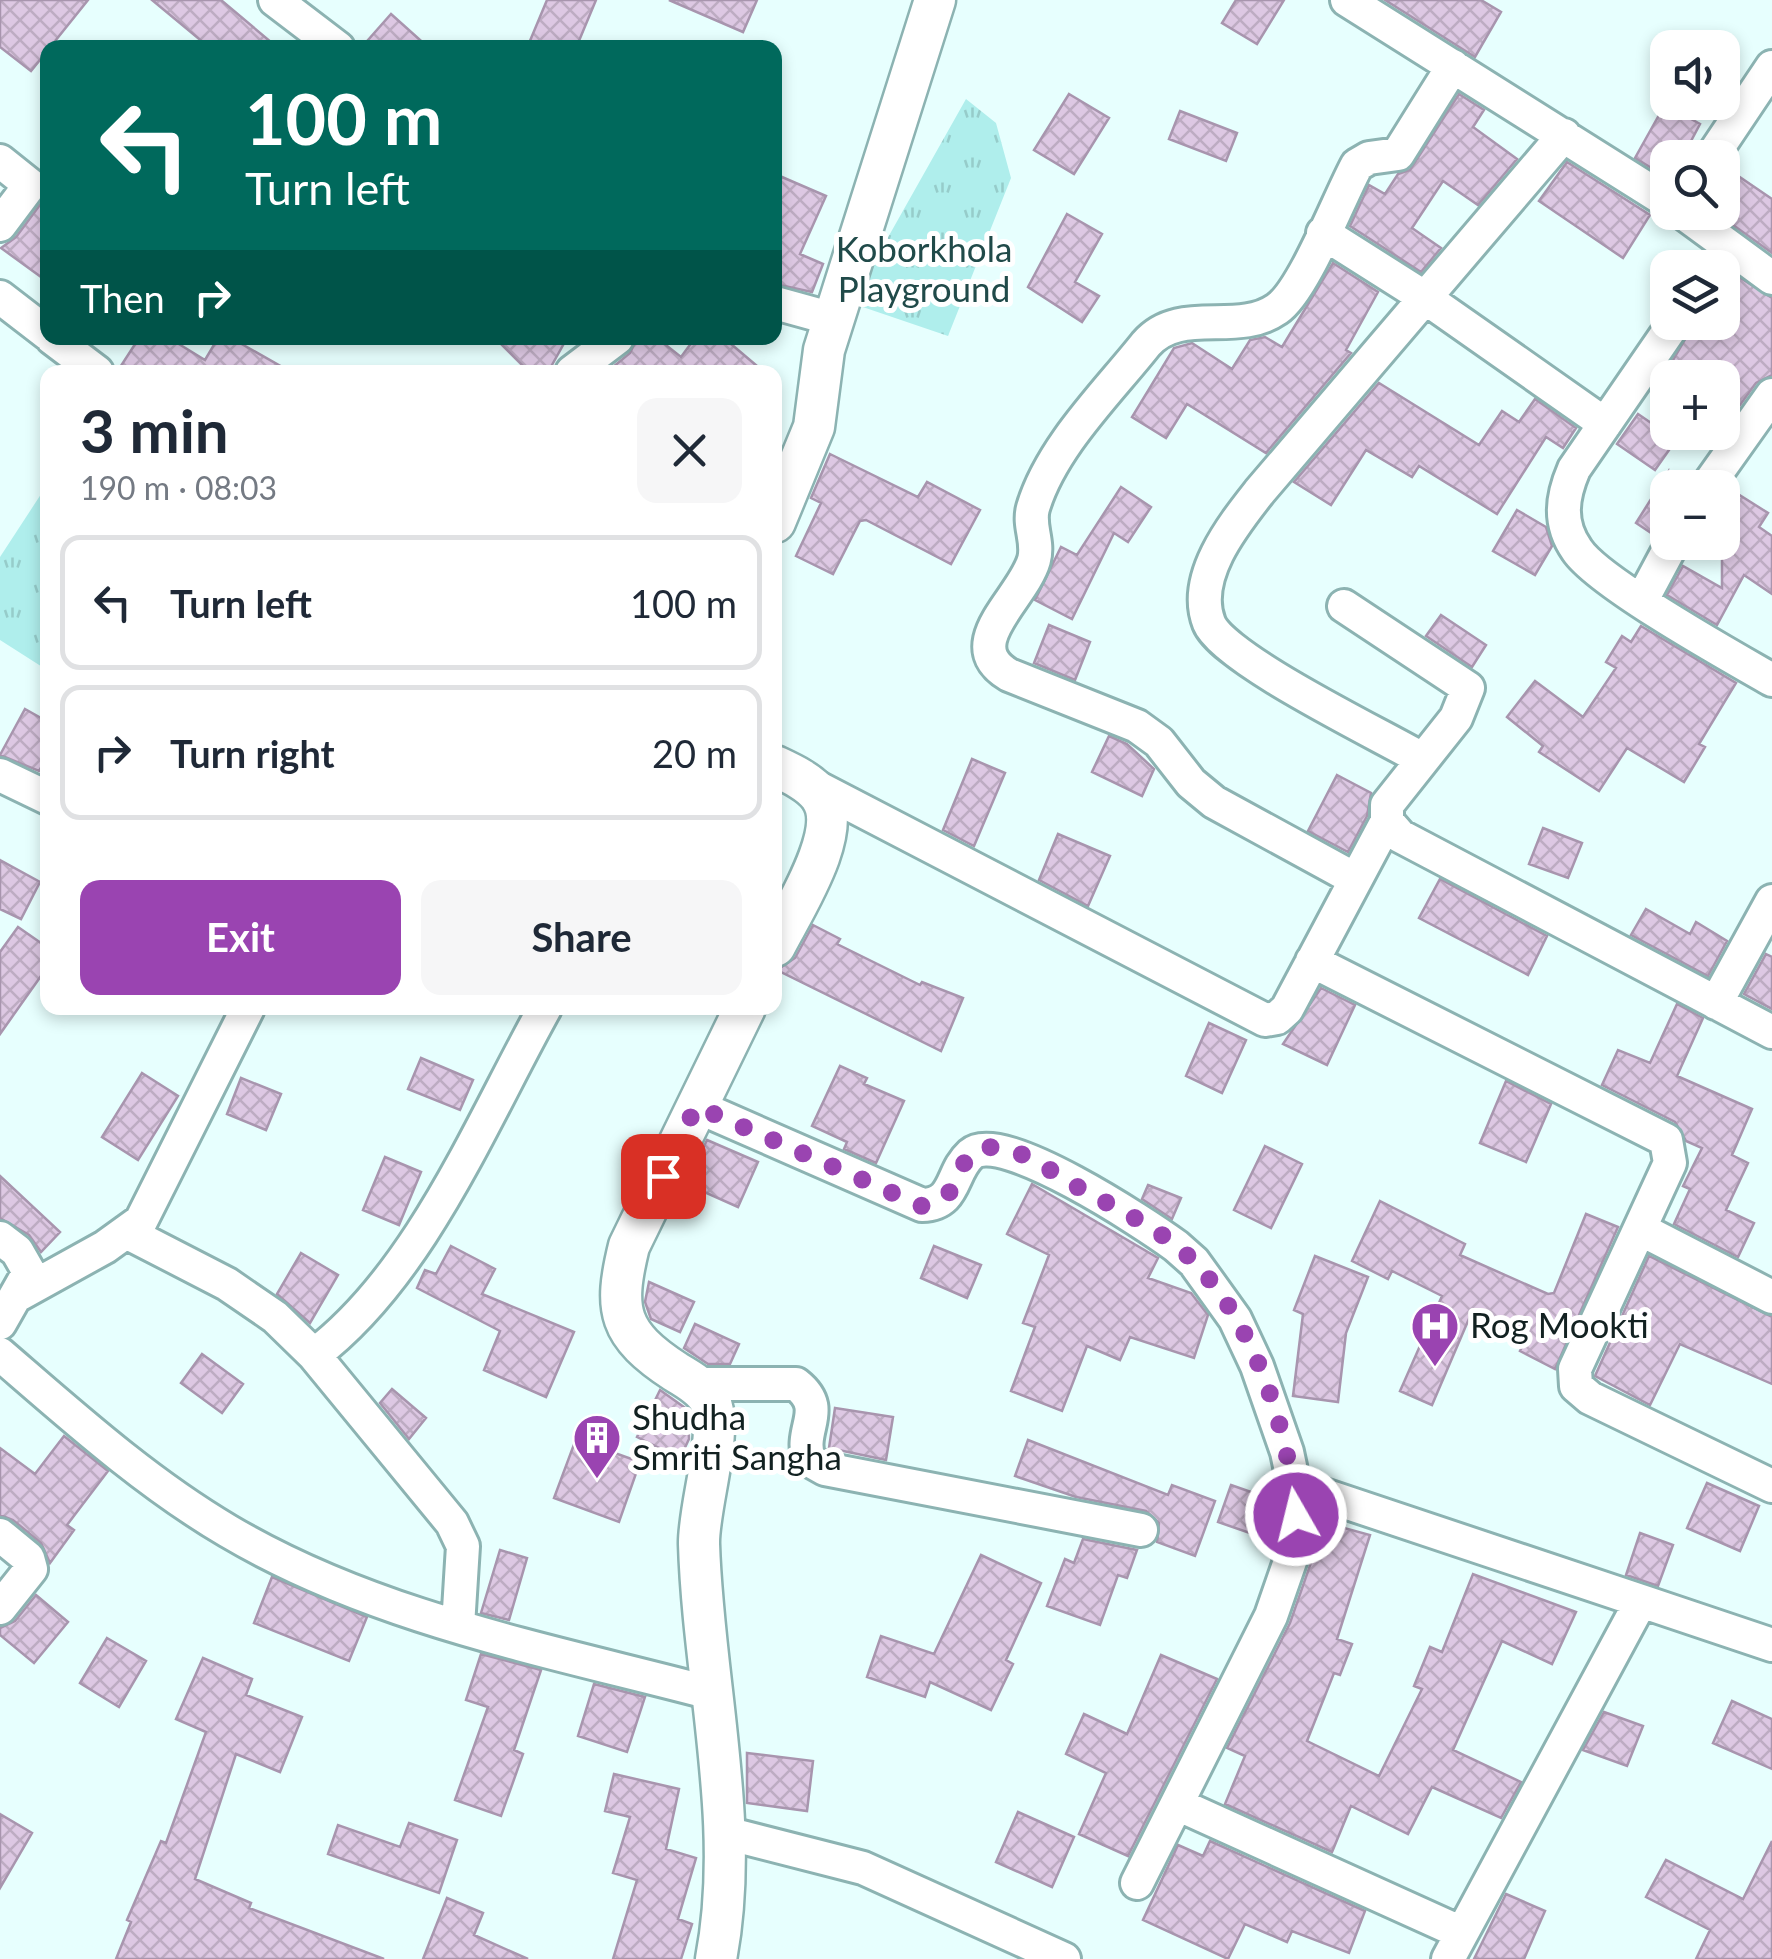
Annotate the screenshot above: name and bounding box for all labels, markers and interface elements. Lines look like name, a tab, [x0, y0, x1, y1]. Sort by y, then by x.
map controls	[1650, 30, 1740, 560]
button: sound	[1650, 30, 1740, 120]
text: 100 m	[245, 76, 442, 160]
icon: left	[80, 80, 210, 210]
button: search	[1650, 140, 1740, 230]
text: Turn left	[245, 161, 410, 215]
park label: Koborkhola Playground	[836, 227, 1012, 309]
button: layers	[1650, 250, 1740, 340]
icon: right	[185, 270, 240, 325]
text: Then	[80, 275, 165, 321]
button: +	[1650, 360, 1740, 450]
text: 3 min	[80, 394, 229, 466]
button: close	[637, 398, 742, 503]
text: 190 m · 08:03	[80, 468, 277, 507]
button: −	[1650, 470, 1740, 560]
icon: left	[85, 575, 140, 630]
text: Turn left	[170, 580, 312, 626]
text: 100 m	[630, 580, 737, 626]
icon: right	[85, 725, 140, 780]
text: Turn right	[170, 730, 335, 776]
text: 20 m	[652, 730, 737, 776]
button: Exit	[80, 880, 401, 995]
button: Share	[421, 880, 742, 995]
pin	[621, 1134, 706, 1219]
icon: arrive	[636, 1149, 691, 1204]
hospital icon: Rog Mookti	[1409, 1300, 1461, 1368]
place label: Rog Mookti	[1470, 1303, 1649, 1345]
place label: Shudha Smriti Sangha	[632, 1395, 842, 1477]
building icon: Shudha Smriti Sangha	[571, 1412, 623, 1480]
position arrow	[1244, 1463, 1348, 1567]

